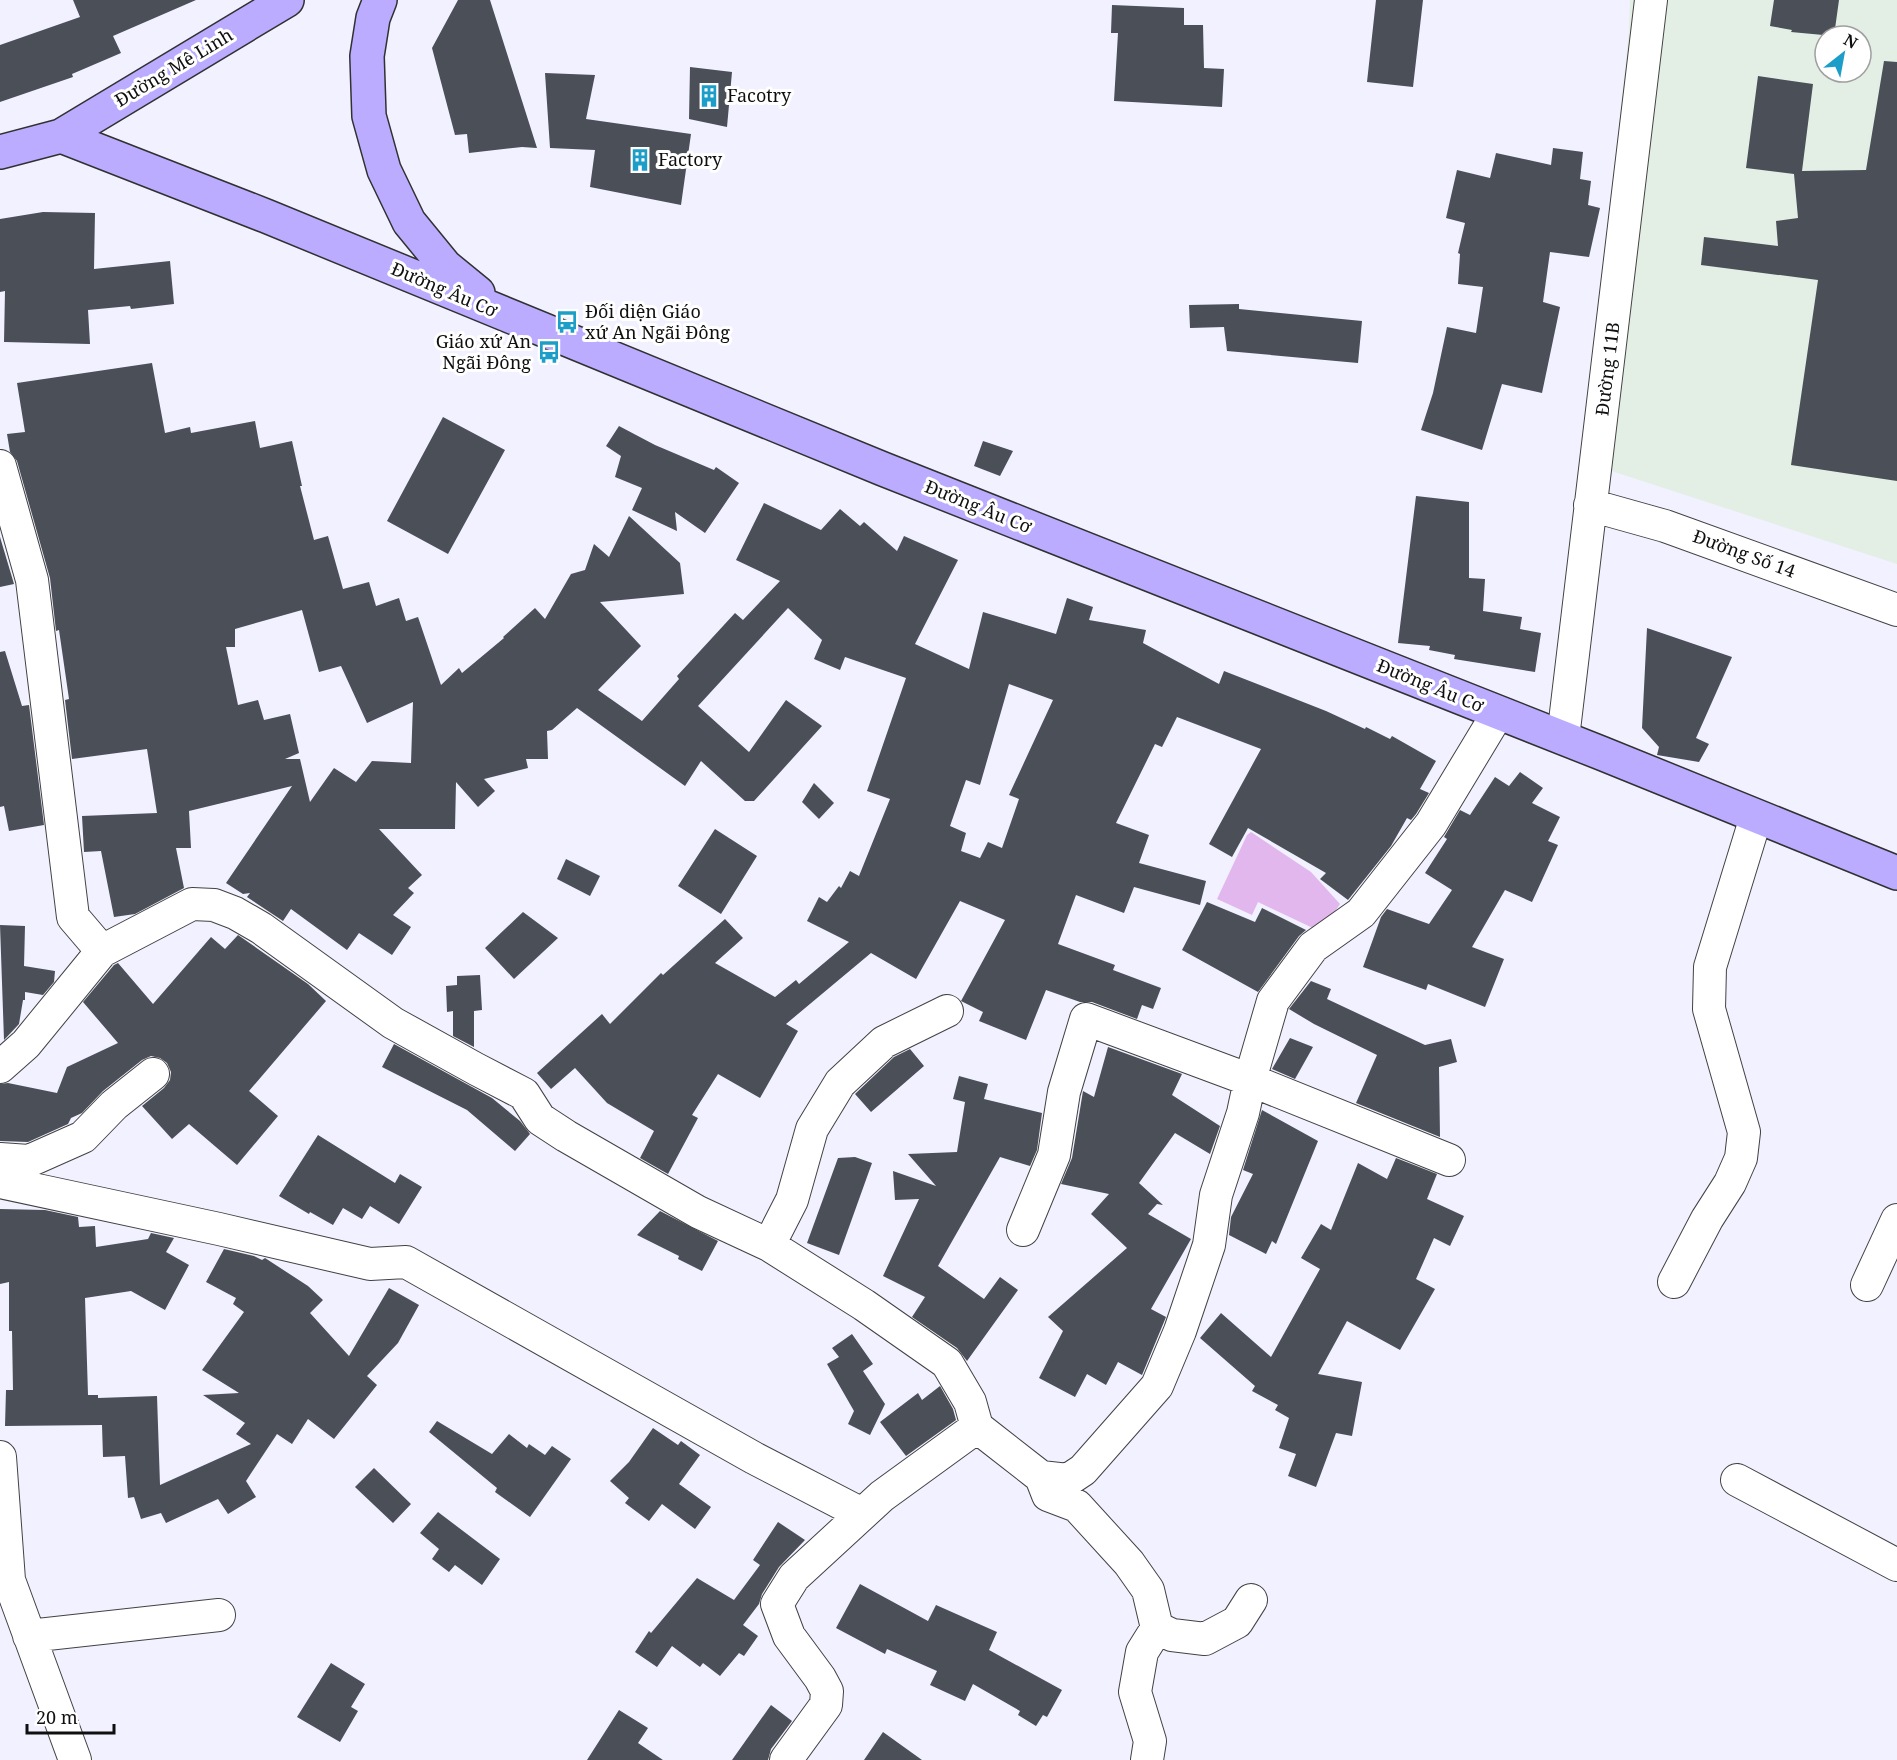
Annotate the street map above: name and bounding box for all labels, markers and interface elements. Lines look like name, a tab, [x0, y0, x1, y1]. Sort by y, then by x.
street label: Đường Mê Linh	[110, 22, 237, 112]
north arrow	[1813, 24, 1873, 84]
text: N	[1840, 28, 1862, 54]
building icon: Facotry	[696, 83, 722, 109]
place label: Facotry	[727, 83, 792, 107]
building icon: Factory	[627, 147, 653, 173]
place label: Factory	[658, 147, 723, 171]
street label: Đường Âu Cơ	[388, 256, 502, 323]
place label: Đối diện Giáo xứ An Ngãi Đông	[585, 299, 730, 344]
bus stop icon: Đối diện Giáo xứ An Ngãi Đông	[554, 309, 580, 335]
street label: Đường 11B	[1589, 321, 1625, 417]
place label: Giáo xứ An Ngãi Đông	[436, 329, 531, 374]
bus stop icon: Giáo xứ An Ngãi Đông	[536, 339, 562, 365]
street label: Đường Âu Cơ	[922, 474, 1036, 539]
street label: Đường Số 14	[1690, 523, 1799, 583]
street label: Đường Âu Cơ	[1374, 653, 1488, 718]
scale bar	[27, 1697, 114, 1735]
text: 20 m	[36, 1705, 78, 1729]

